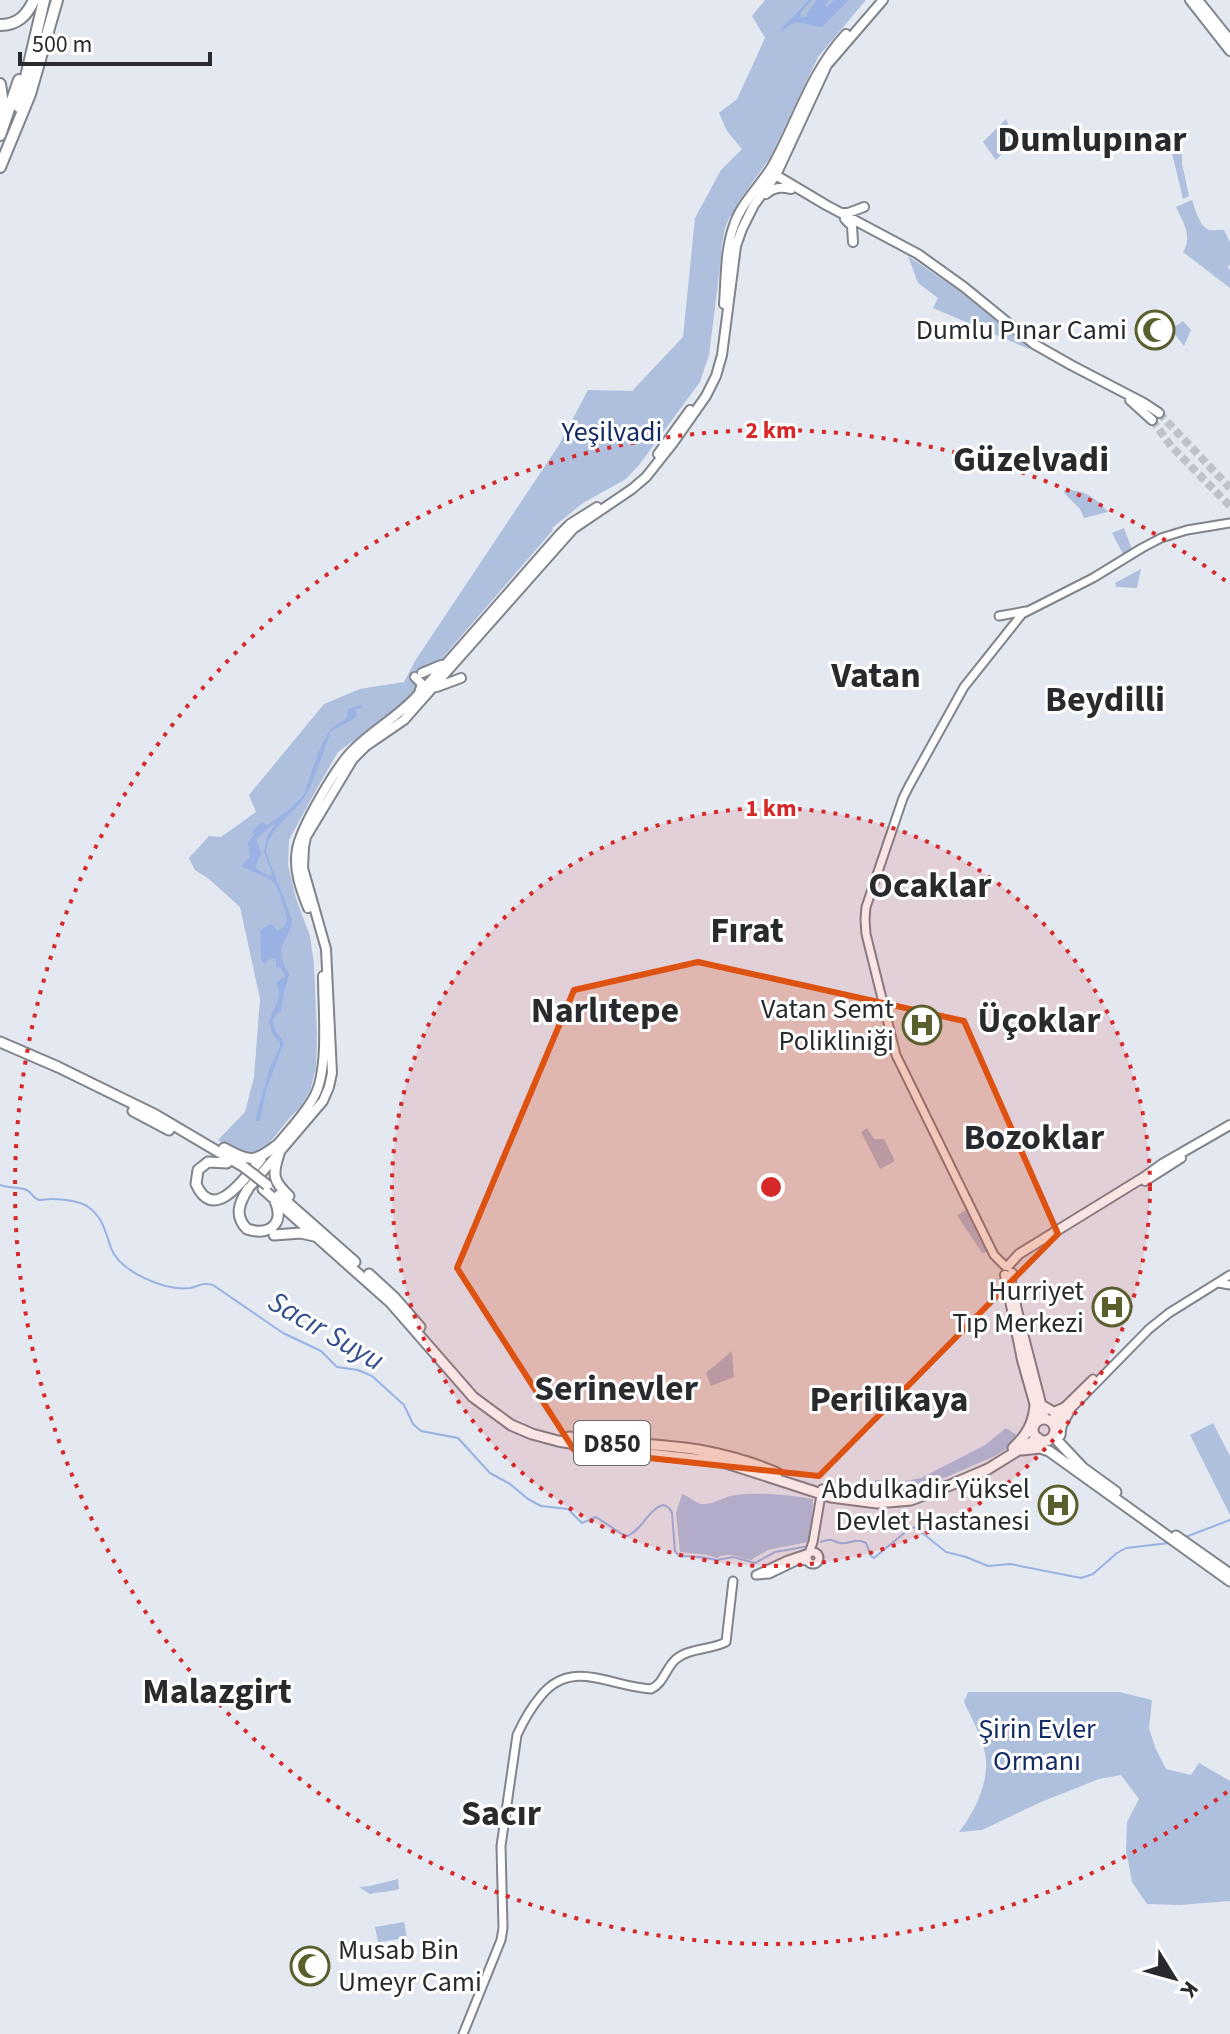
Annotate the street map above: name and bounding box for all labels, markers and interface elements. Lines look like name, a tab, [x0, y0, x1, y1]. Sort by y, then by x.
scale bar	[20, 16, 210, 66]
text: 500 m	[32, 27, 92, 62]
district label: Dumlupınar	[997, 114, 1187, 165]
mosque icon: Dumlu Pınar Cami	[1134, 309, 1176, 351]
place label: Dumlu Pınar Cami	[916, 310, 1127, 350]
park label: Yeşilvadi	[561, 412, 662, 452]
text: 2 km	[745, 413, 797, 448]
district label: Güzelvadi	[953, 434, 1109, 485]
district label: Vatan	[830, 650, 921, 701]
district label: Beydilli	[1045, 674, 1165, 725]
text: 1 km	[745, 791, 797, 826]
district label: Ocaklar	[868, 860, 992, 911]
district label: Fırat	[710, 905, 784, 956]
district label: Narlıtepe	[531, 985, 679, 1036]
place label: Vatan Semt Polikliniği	[761, 989, 895, 1061]
district label: Üçoklar	[977, 995, 1101, 1046]
hospital icon: Vatan Semt Polikliniği	[901, 1004, 943, 1046]
district label: Bozoklar	[964, 1112, 1105, 1163]
centre of rings	[757, 1173, 785, 1201]
place label: Hurriyet Tıp Merkezi	[952, 1271, 1085, 1343]
water label: Sacır Suyu	[260, 1280, 392, 1382]
hospital icon: Hurriyet Tıp Merkezi	[1091, 1286, 1133, 1328]
district label: Serinevler	[534, 1363, 699, 1414]
district label: Perilikaya	[809, 1374, 969, 1425]
road number: D850	[574, 1421, 650, 1465]
place label: Abdulkadir Yüksel Devlet Hastanesi	[822, 1469, 1030, 1541]
hospital icon: Abdulkadir Yüksel Devlet Hastanesi	[1037, 1484, 1079, 1526]
district label: Malazgirt	[142, 1666, 292, 1717]
park label: Şirin Evler Ormanı	[978, 1709, 1096, 1781]
district label: Sacır	[461, 1788, 542, 1839]
place label: Musab Bin Umeyr Cami	[338, 1930, 482, 2002]
north arrow	[1134, 1938, 1214, 2018]
mosque icon: Musab Bin Umeyr Cami	[289, 1945, 331, 1987]
text: K	[1172, 1974, 1206, 2005]

